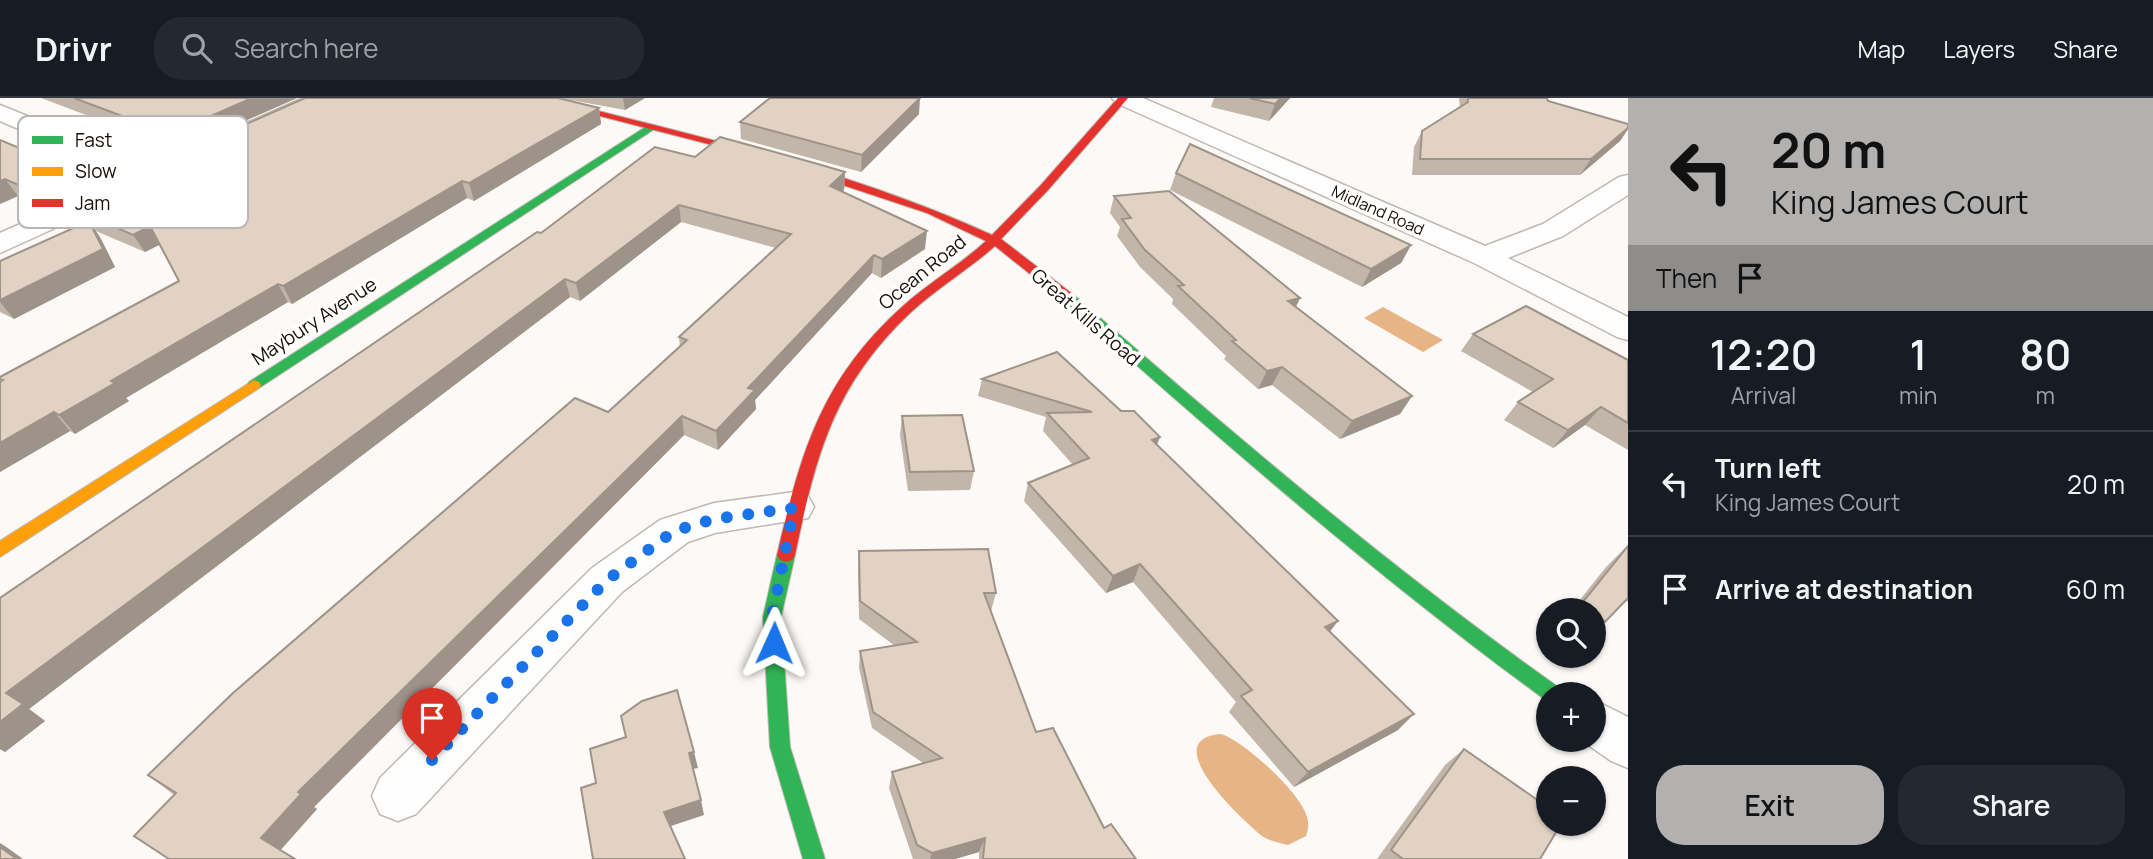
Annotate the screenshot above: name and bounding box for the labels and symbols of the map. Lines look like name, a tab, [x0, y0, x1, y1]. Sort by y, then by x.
legend	[18, 116, 248, 228]
text: Fast	[75, 127, 112, 153]
text: Slow	[75, 158, 117, 184]
street label: Midland Road	[1328, 180, 1428, 240]
text: Jam	[75, 190, 110, 216]
street label: Ocean Road	[873, 229, 971, 315]
street label: Great Kills Road	[1026, 262, 1146, 372]
street label: Maybury Avenue	[246, 271, 382, 371]
position arrow	[737, 606, 811, 680]
pin	[402, 688, 462, 760]

